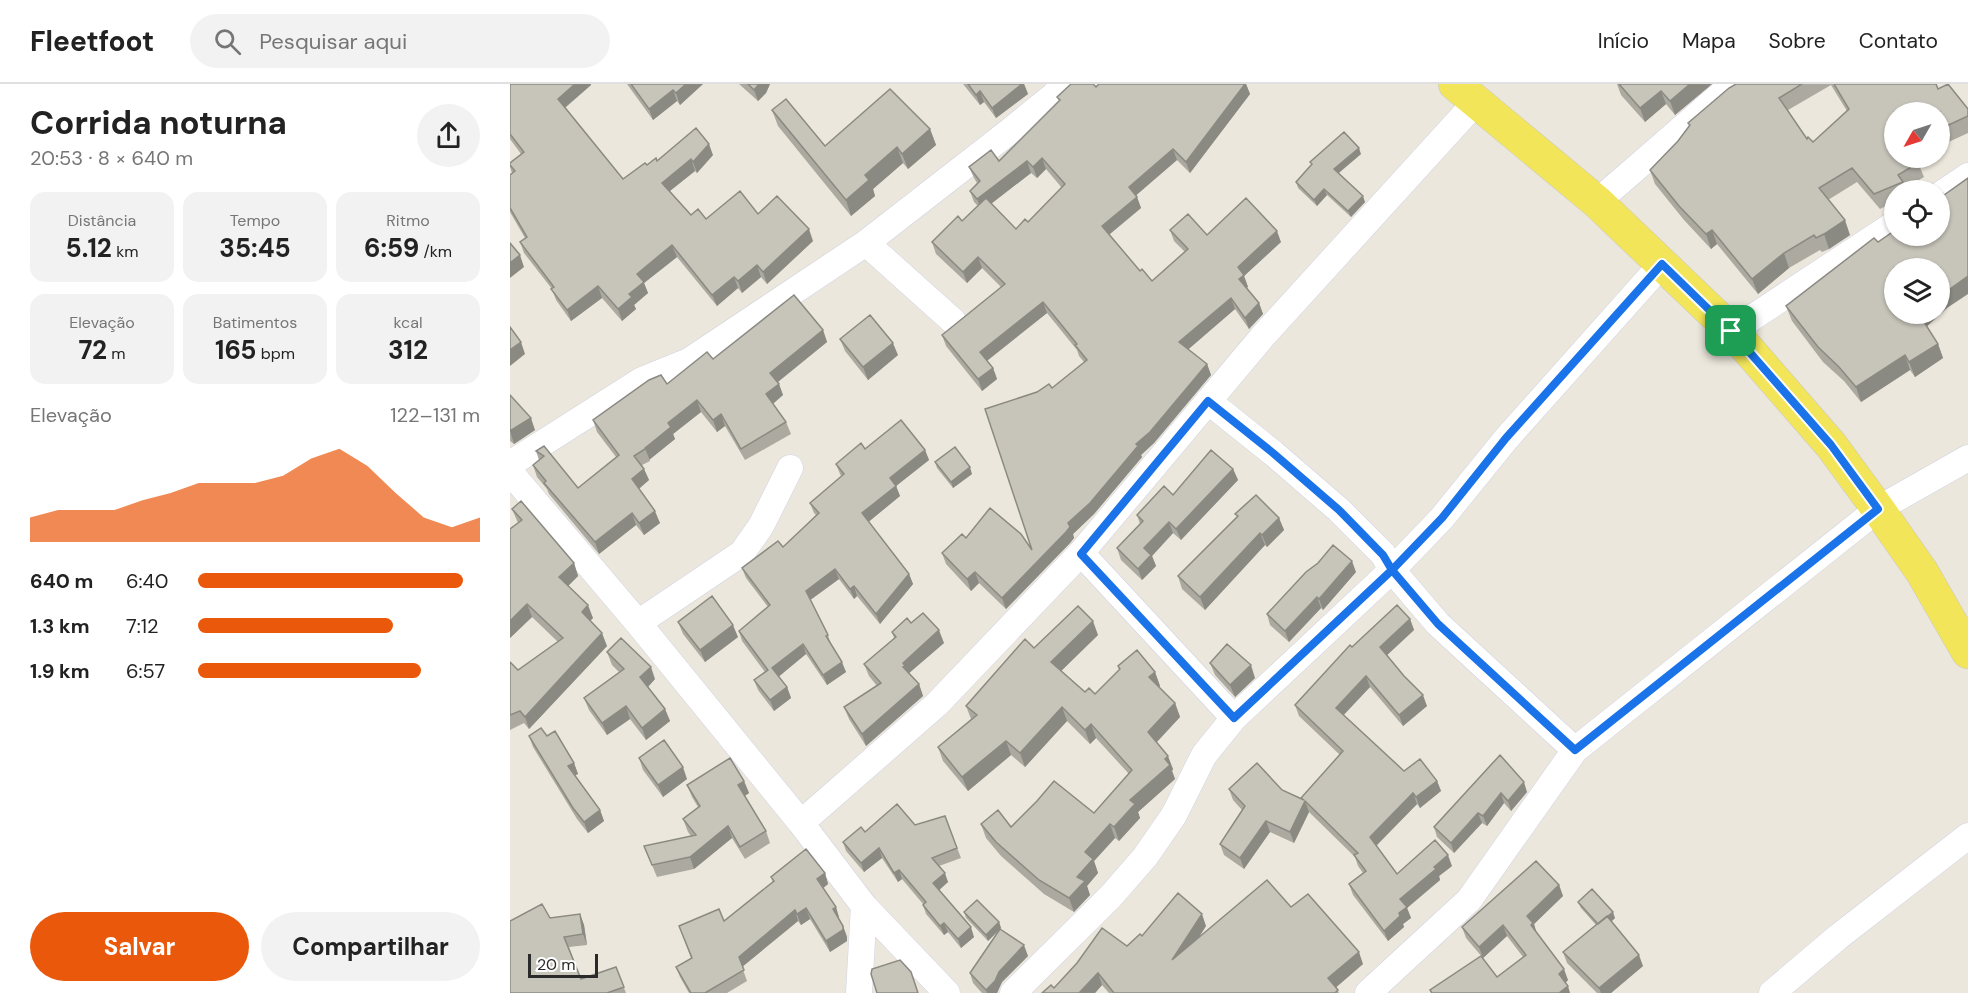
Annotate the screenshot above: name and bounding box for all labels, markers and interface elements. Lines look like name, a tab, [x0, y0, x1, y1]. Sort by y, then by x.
search box	[190, 14, 610, 68]
text: Fleetfoot	[30, 23, 154, 60]
icon: search	[211, 25, 244, 58]
text: Pesquisar aqui	[259, 27, 407, 56]
text: Início	[1598, 27, 1649, 55]
text: Mapa	[1682, 27, 1736, 55]
text: Sobre	[1769, 27, 1826, 55]
text: Contato	[1859, 27, 1938, 55]
text: Corrida noturna	[30, 101, 287, 144]
north arrow	[1884, 102, 1950, 168]
map controls	[1884, 102, 1950, 324]
button: share	[417, 104, 480, 167]
text: 20:53 · 8 × 640 m	[30, 145, 193, 171]
button: locate	[1884, 180, 1950, 246]
text: Distância	[68, 210, 136, 231]
text: Tempo	[230, 210, 280, 231]
text: Ritmo	[386, 210, 430, 231]
text: 5.12	[66, 231, 112, 265]
text: 35:45	[219, 231, 291, 265]
text: 6:59	[364, 231, 419, 265]
text: km	[112, 241, 138, 262]
text: /km	[419, 241, 452, 262]
button: layers	[1884, 258, 1950, 324]
pin	[1705, 305, 1756, 356]
text: Elevação	[69, 312, 135, 333]
text: Batimentos	[213, 312, 297, 333]
text: kcal	[394, 312, 422, 333]
icon: arrive	[1714, 314, 1747, 347]
text: 72	[78, 333, 107, 367]
text: 165	[215, 333, 257, 367]
text: 312	[388, 333, 428, 367]
text: m	[107, 343, 126, 364]
text: bpm	[257, 343, 295, 364]
text: Elevação	[30, 402, 112, 428]
text: 122–131 m	[390, 402, 480, 428]
text: 640 m	[30, 568, 93, 594]
text: 6:40	[126, 568, 168, 594]
text: 1.3 km	[30, 613, 89, 639]
text: 7:12	[126, 613, 158, 639]
text: 1.9 km	[30, 658, 90, 684]
text: 6:57	[126, 658, 165, 684]
button: Salvar	[30, 912, 249, 981]
button: Compartilhar	[261, 912, 480, 981]
scale bar	[528, 951, 598, 978]
text: 20 m	[537, 954, 576, 975]

